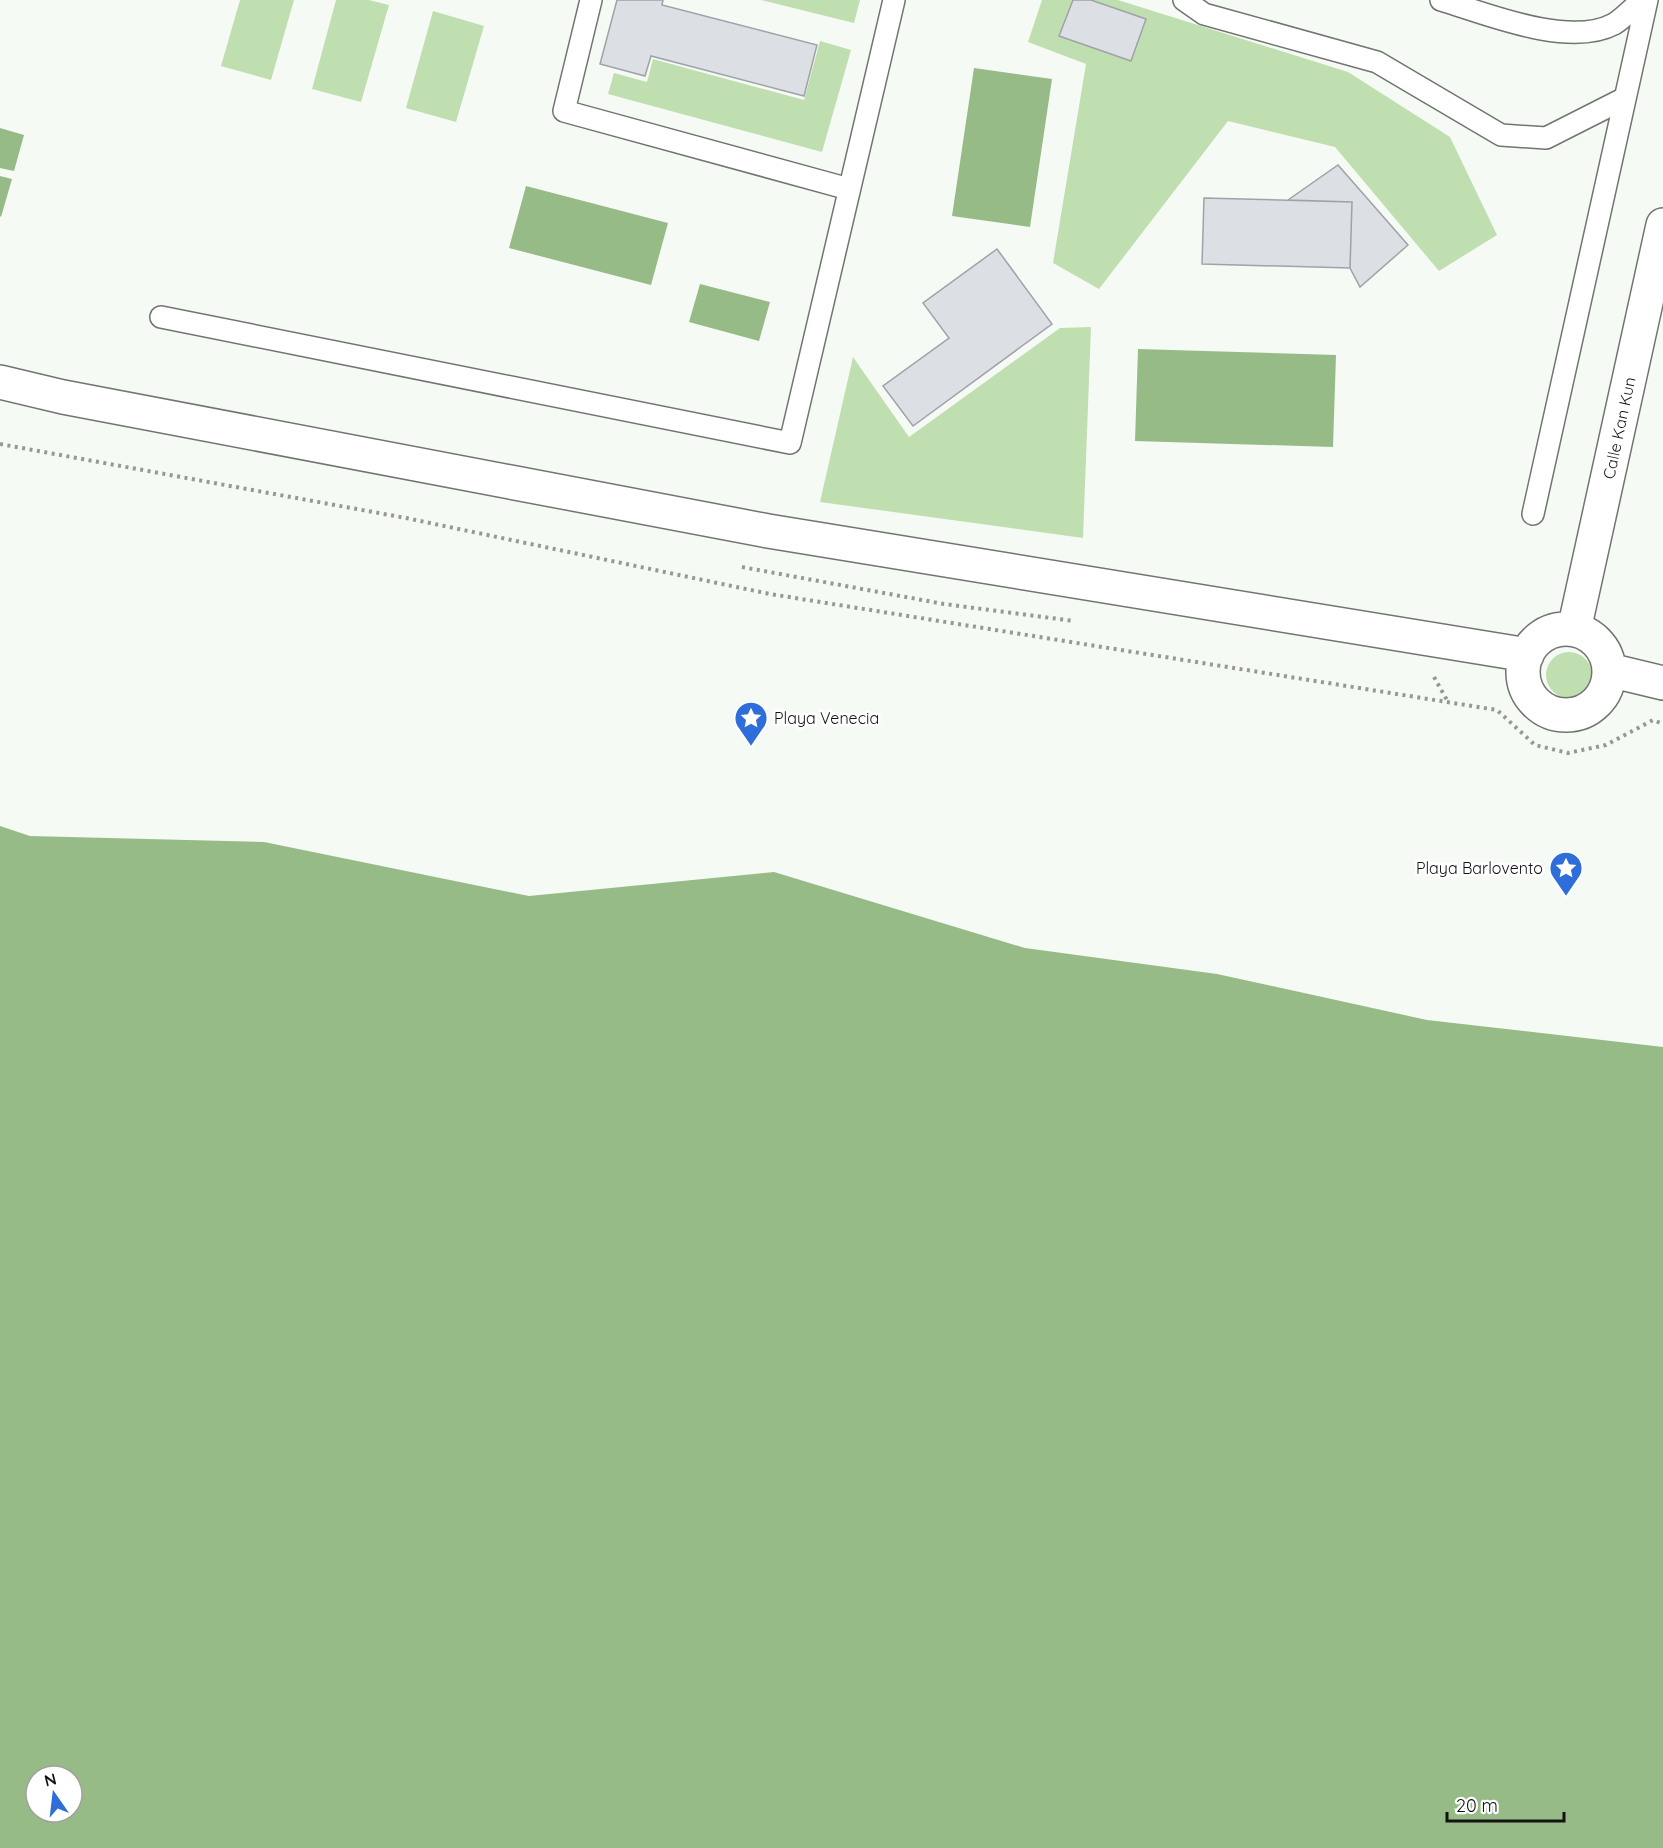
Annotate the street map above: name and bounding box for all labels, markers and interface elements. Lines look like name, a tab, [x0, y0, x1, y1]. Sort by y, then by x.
street label: Calle Kan Kun	[1598, 375, 1640, 481]
place icon: Playa Venecia	[733, 700, 769, 747]
place label: Playa Venecia	[774, 708, 879, 728]
place icon: Playa Barlovento	[1548, 850, 1584, 897]
place label: Playa Barlovento	[1416, 858, 1543, 878]
north arrow	[24, 1764, 84, 1824]
text: N	[42, 1768, 58, 1791]
scale bar	[1447, 1785, 1564, 1823]
text: 20 m	[1456, 1794, 1498, 1817]

